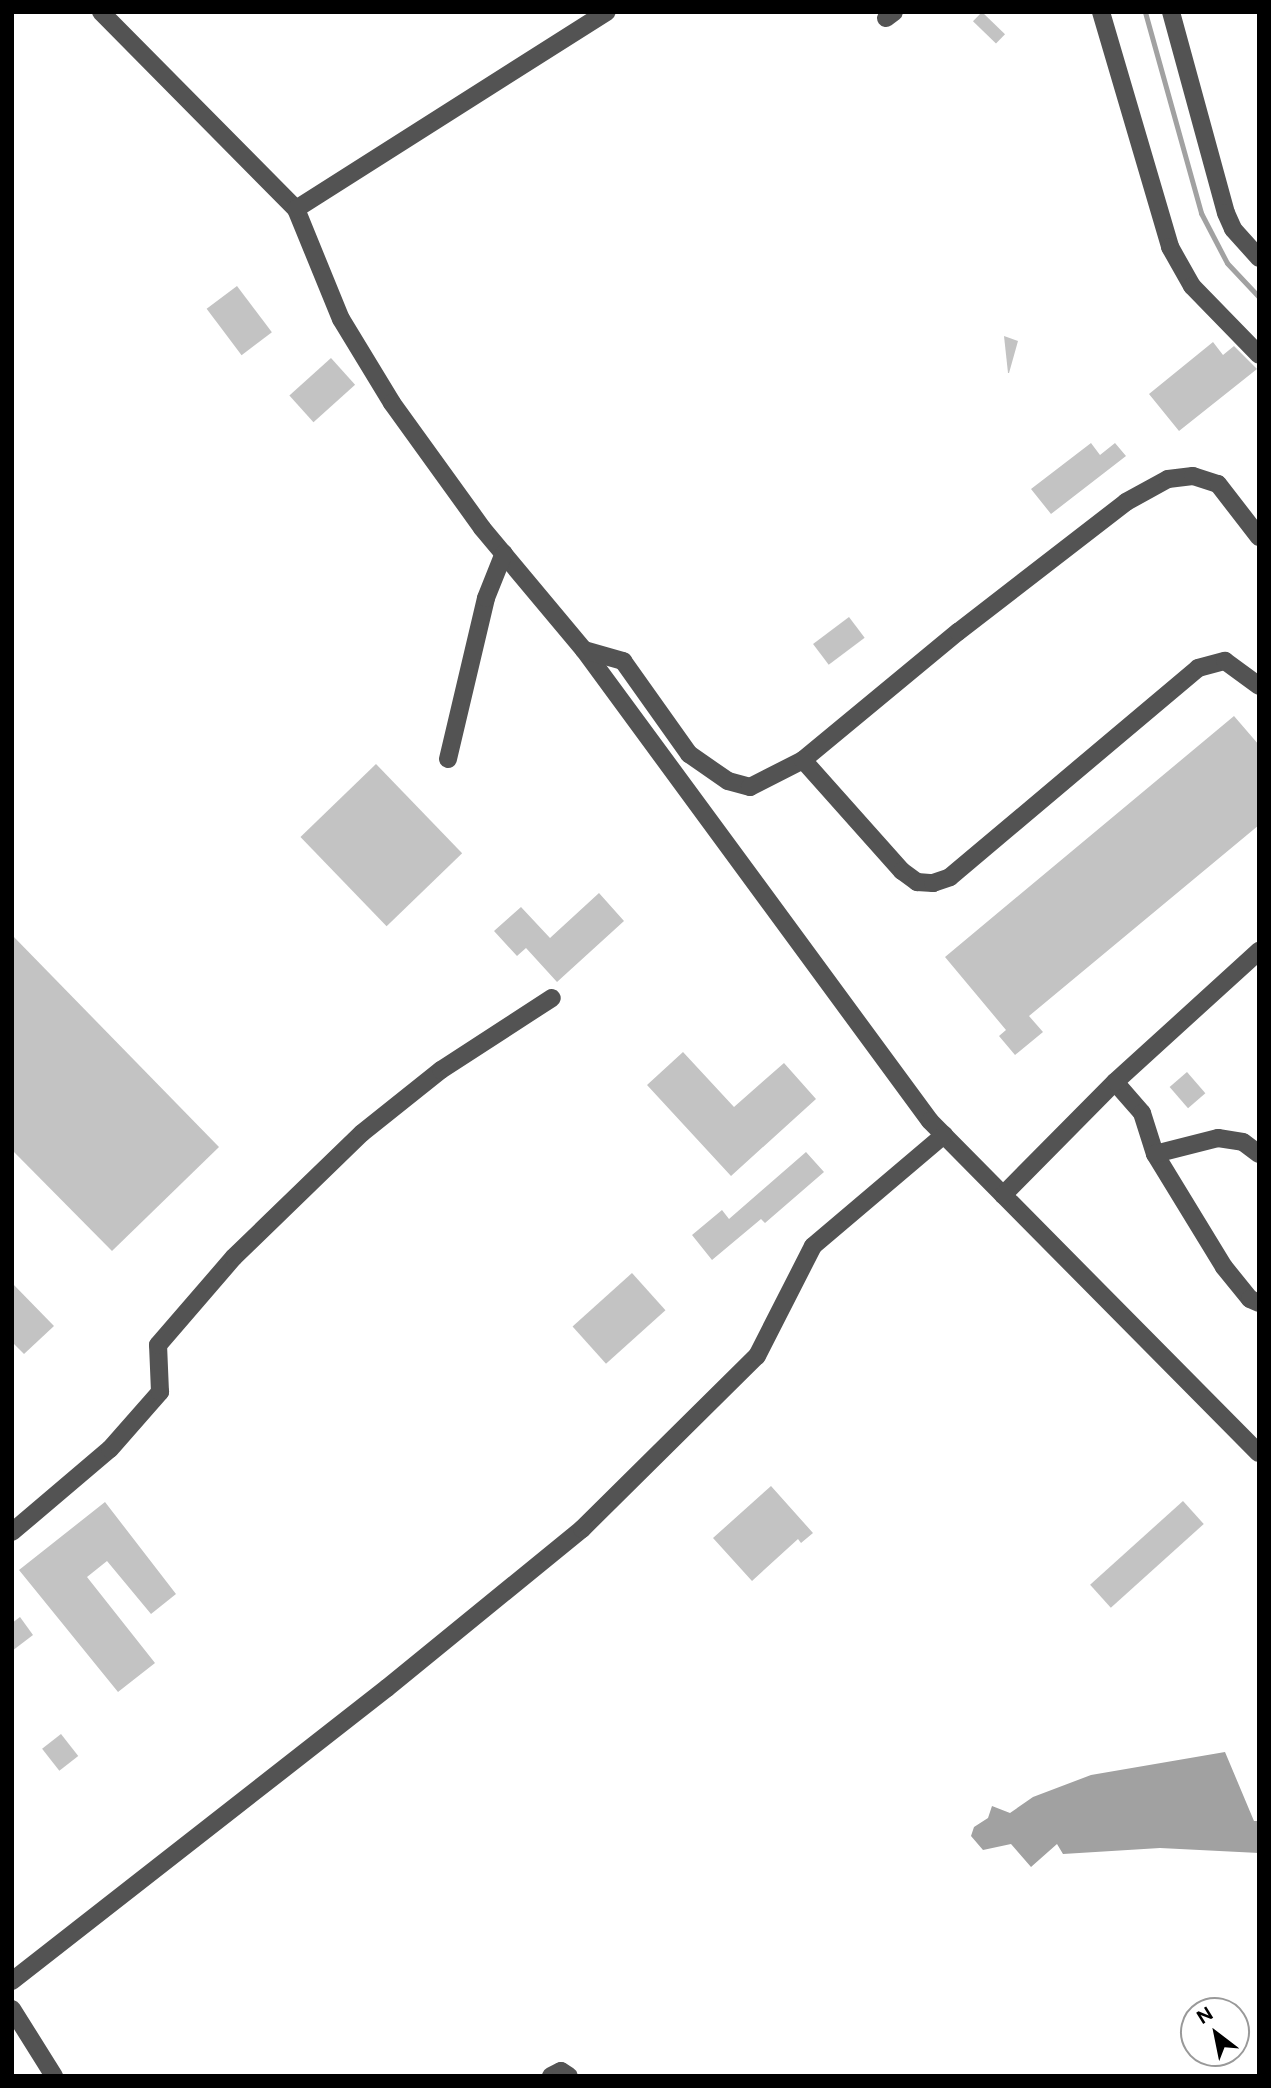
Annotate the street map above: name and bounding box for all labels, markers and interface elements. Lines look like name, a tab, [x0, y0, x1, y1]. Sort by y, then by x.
north arrow	[1180, 1997, 1250, 2067]
text: N	[1192, 2002, 1217, 2029]

